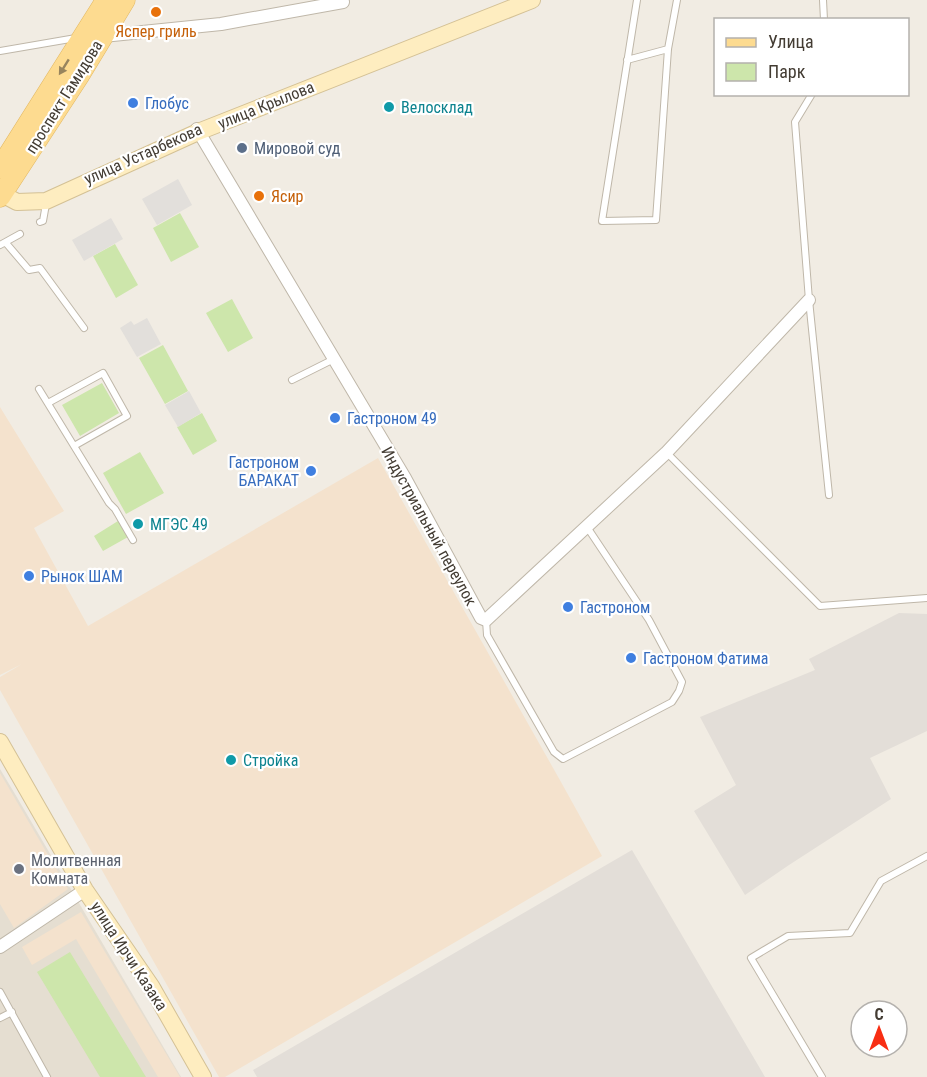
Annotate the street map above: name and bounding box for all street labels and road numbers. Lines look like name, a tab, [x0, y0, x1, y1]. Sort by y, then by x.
street label: проспект Гамидова	[22, 37, 106, 157]
street label: улица Крылова	[215, 77, 317, 133]
street label: улица Устарбекова	[81, 120, 205, 188]
street label: Индустриальный переулок	[377, 443, 481, 609]
street label: улица Ирчи Казака	[87, 898, 171, 1014]

